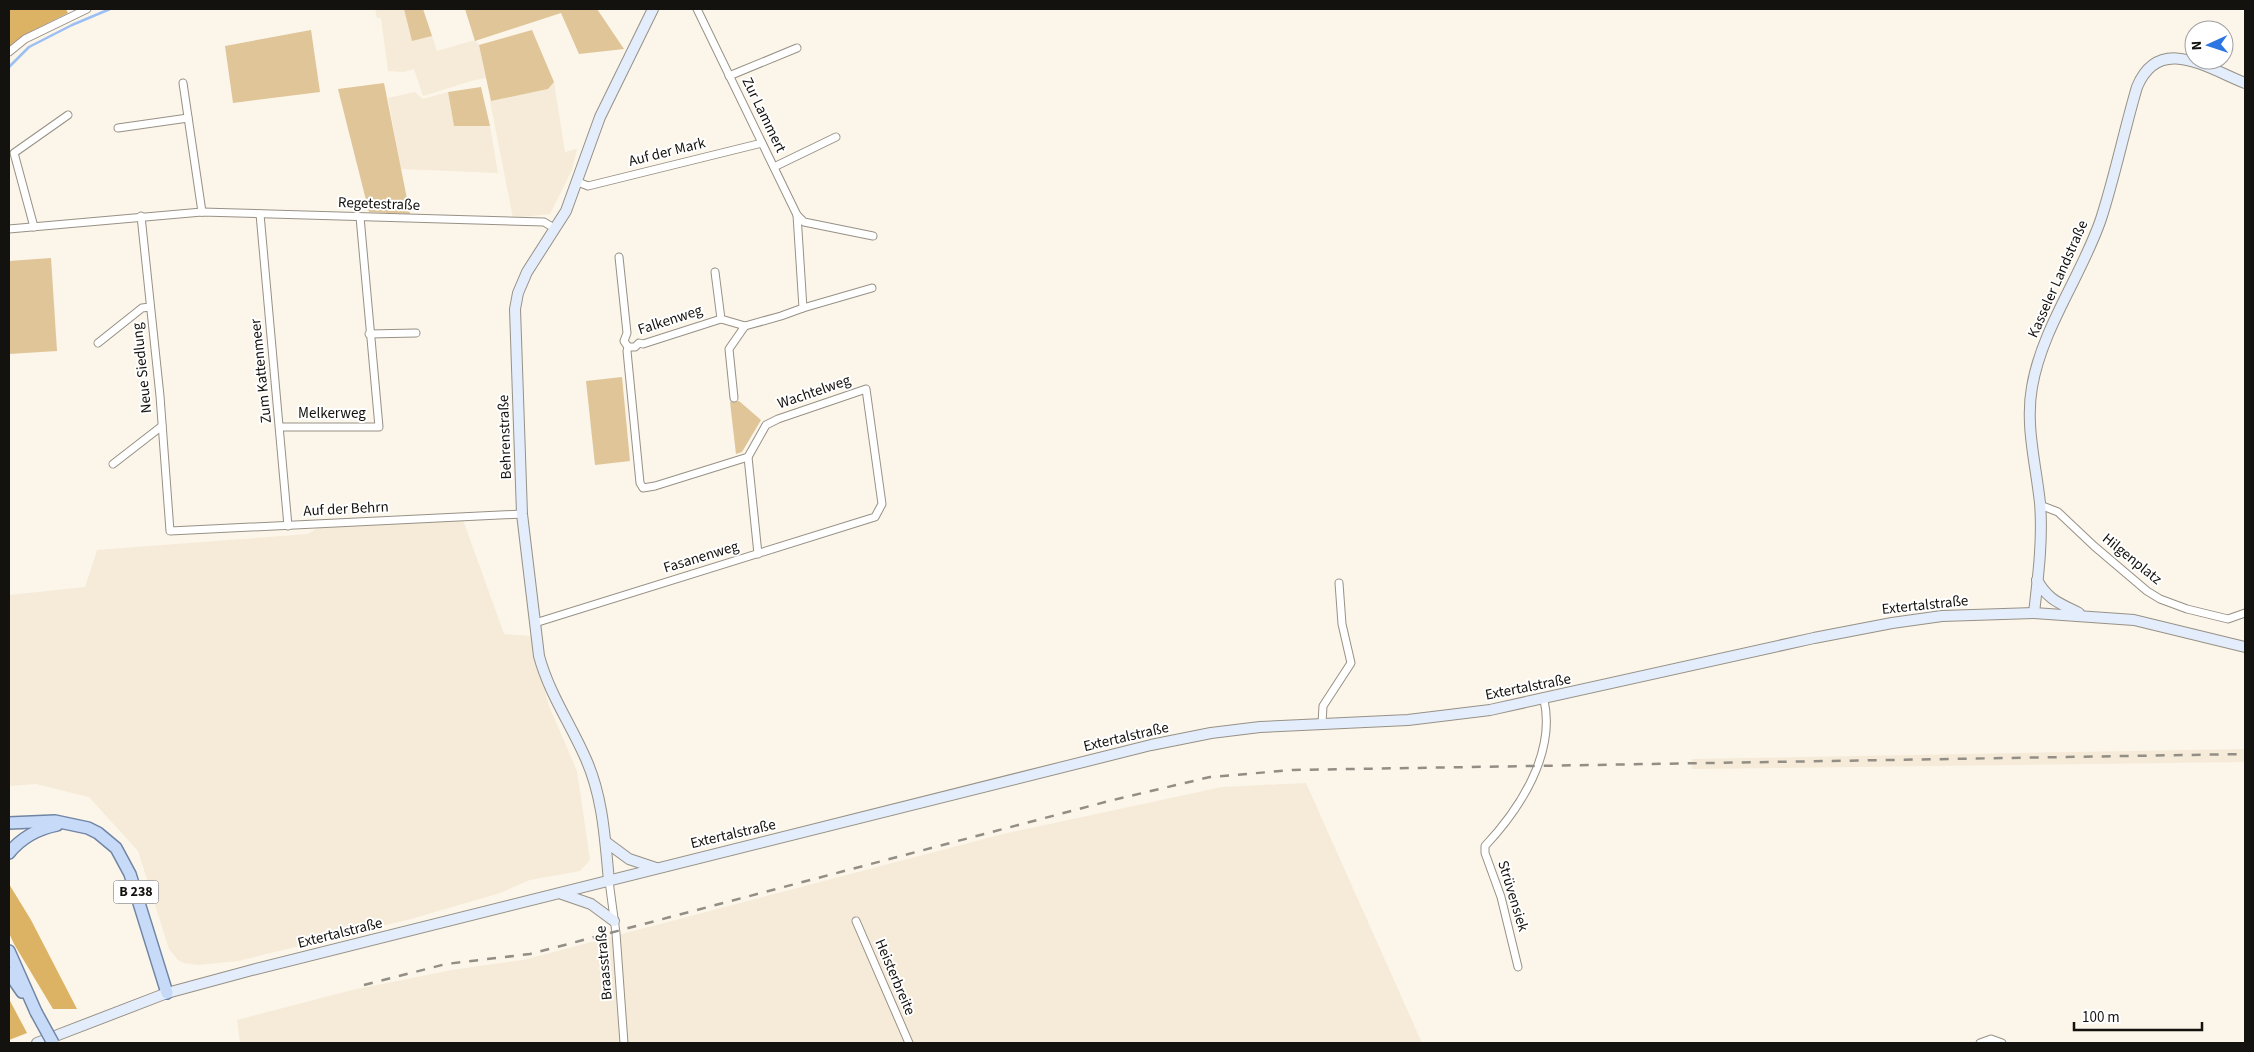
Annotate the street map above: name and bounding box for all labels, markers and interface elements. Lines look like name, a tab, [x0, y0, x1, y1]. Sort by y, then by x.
north arrow	[2184, 20, 2234, 70]
text: N	[2187, 40, 2207, 51]
street label: Zur Lammert	[737, 74, 791, 156]
street label: Auf der Mark	[626, 132, 708, 172]
street label: Regetestraße	[338, 192, 420, 216]
street label: Kasseler Landstraße	[2023, 217, 2093, 341]
street label: Falkenweg	[635, 300, 705, 340]
street label: Zum Kattenmeer	[245, 317, 277, 424]
street label: Neue Siedlung	[127, 321, 157, 414]
street label: Wachtelweg	[775, 370, 854, 414]
street label: Behrenstraße	[493, 394, 517, 480]
street label: Melkerweg	[298, 403, 366, 424]
street label: Auf der Behrn	[303, 496, 389, 522]
street label: Hilgenplatz	[2098, 528, 2166, 590]
street label: Fasanenweg	[661, 535, 742, 578]
street label: Extertalstraße	[1881, 590, 1969, 620]
street label: Extertalstraße	[1483, 668, 1573, 706]
street label: Extertalstraße	[1081, 717, 1171, 757]
street label: Extertalstraße	[688, 814, 778, 854]
street label: Strüvensiek	[1492, 858, 1534, 935]
road number: B 238	[114, 880, 158, 904]
street label: Extertalstraße	[295, 912, 385, 954]
street label: Braasstraße	[590, 925, 618, 1001]
street label: Heisterbreite	[869, 936, 921, 1018]
scale bar	[2074, 1000, 2202, 1032]
text: 100 m	[2082, 1007, 2120, 1028]

